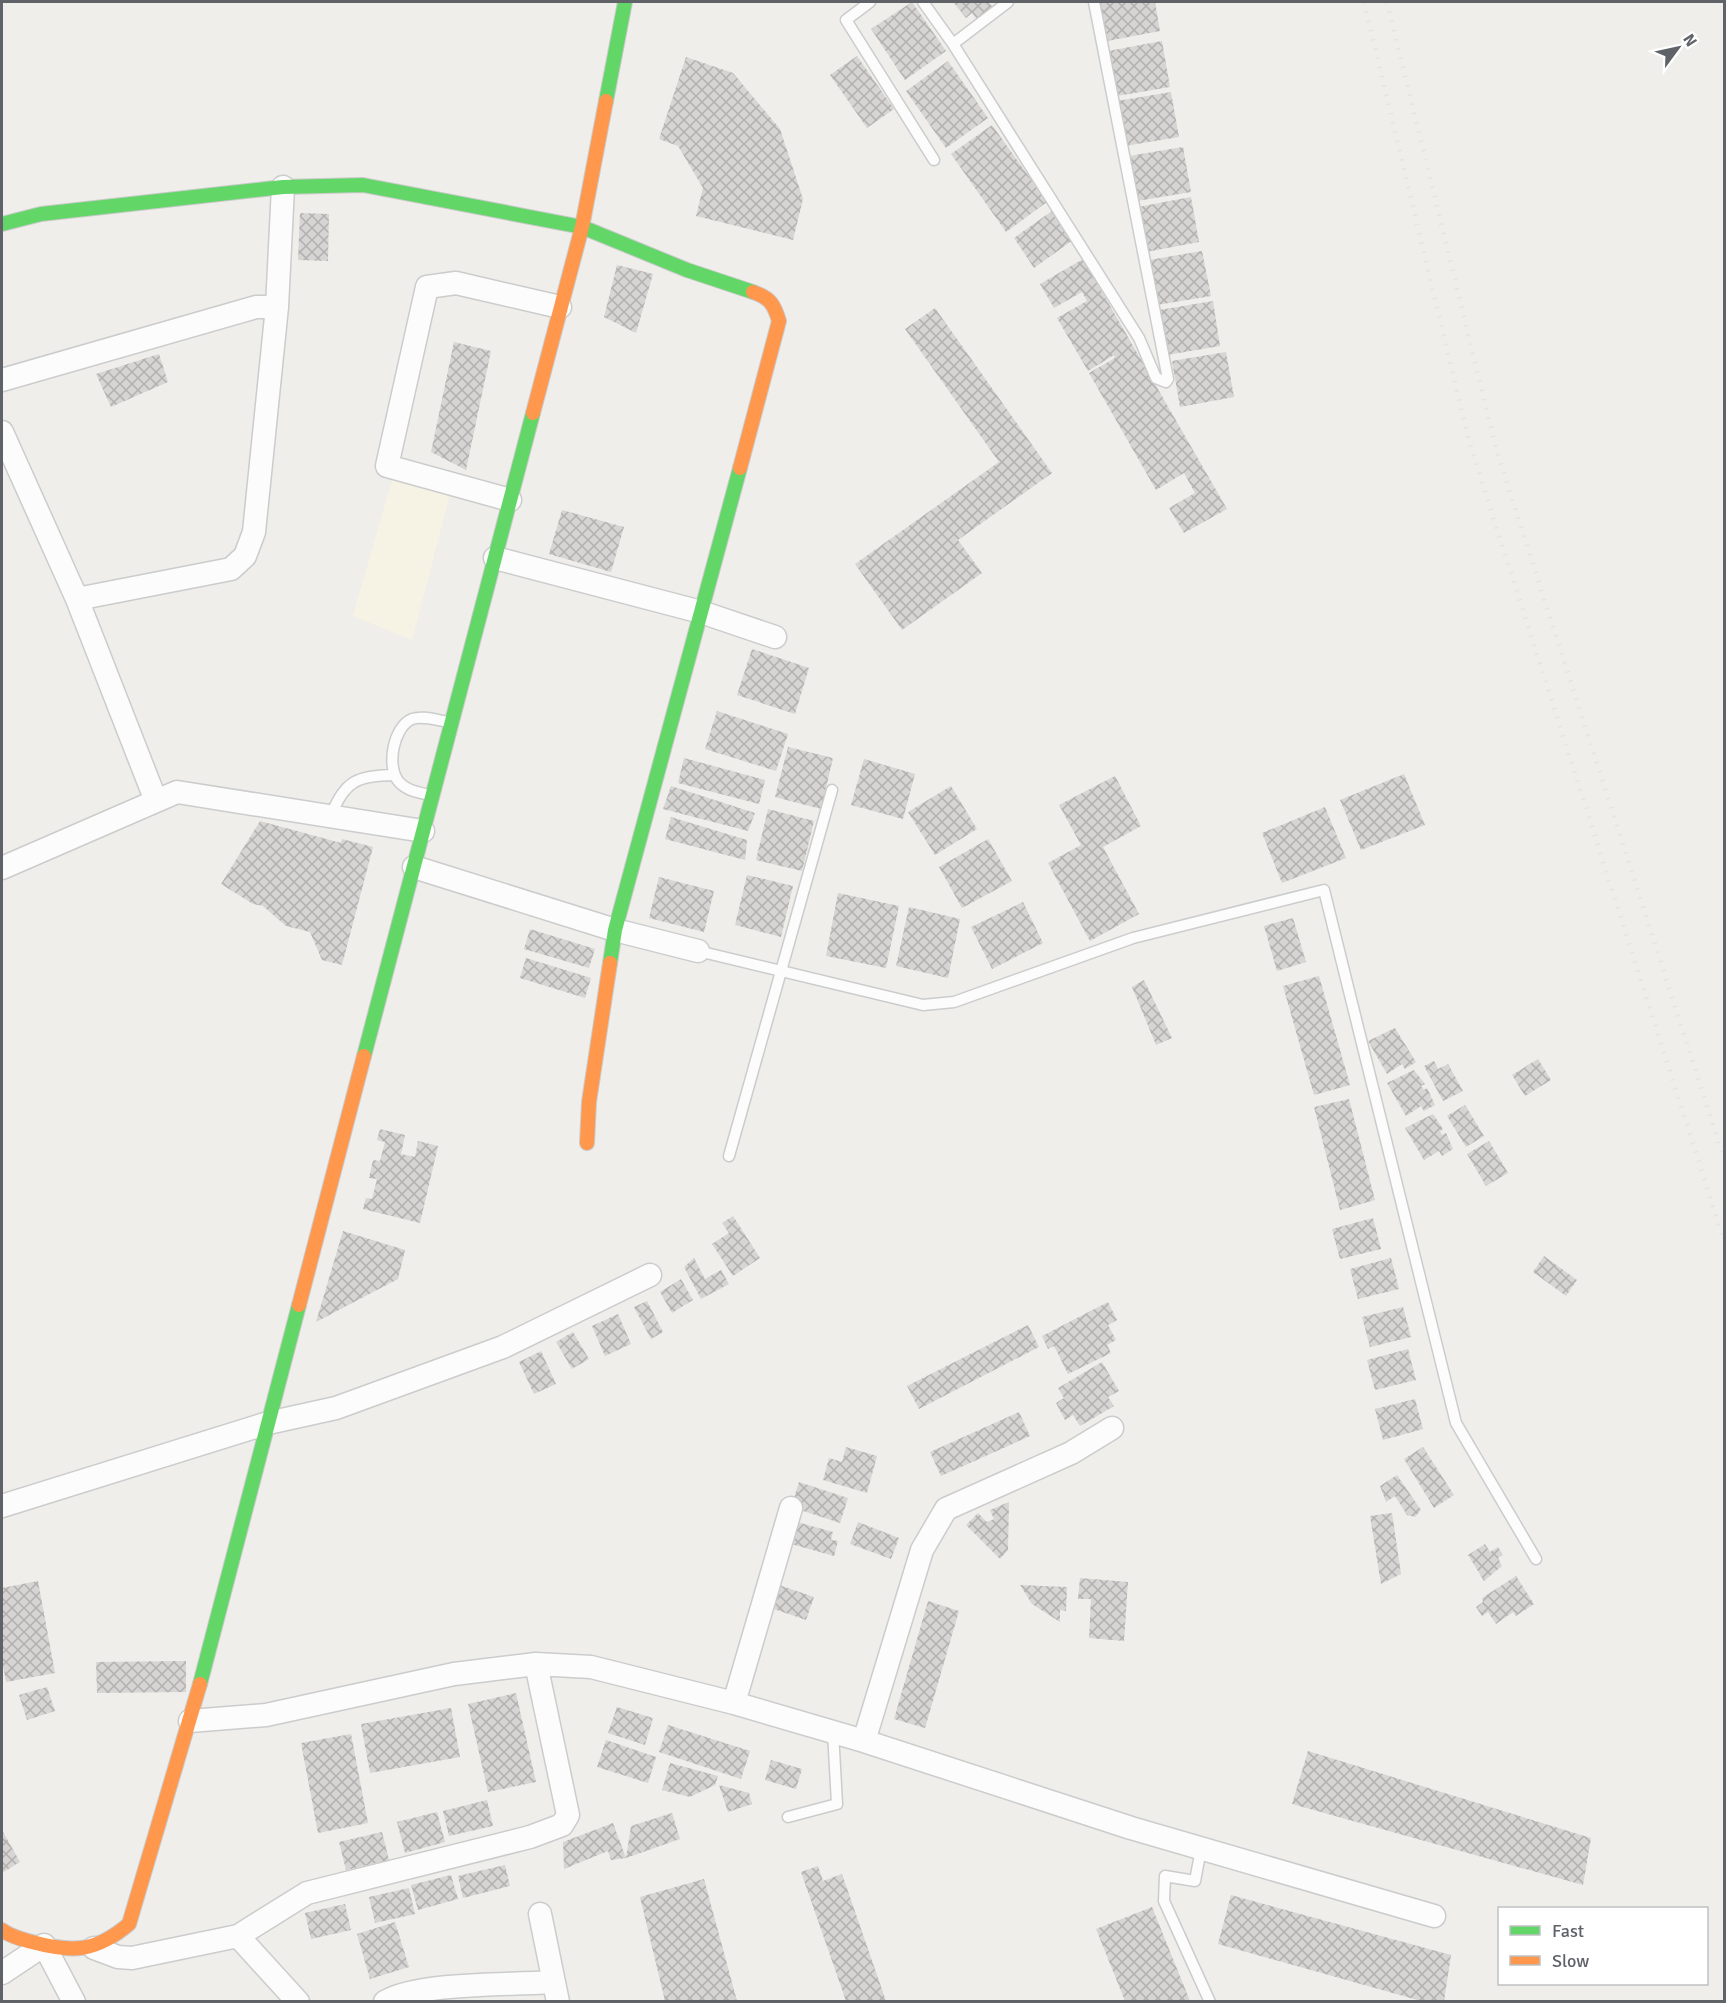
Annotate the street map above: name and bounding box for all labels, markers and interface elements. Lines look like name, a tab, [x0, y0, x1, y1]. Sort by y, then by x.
north arrow	[1648, 18, 1708, 78]
text: N	[1678, 30, 1701, 50]
legend	[1498, 1907, 1708, 1985]
text: Fast	[1552, 1920, 1584, 1942]
text: Slow	[1552, 1950, 1589, 1972]

